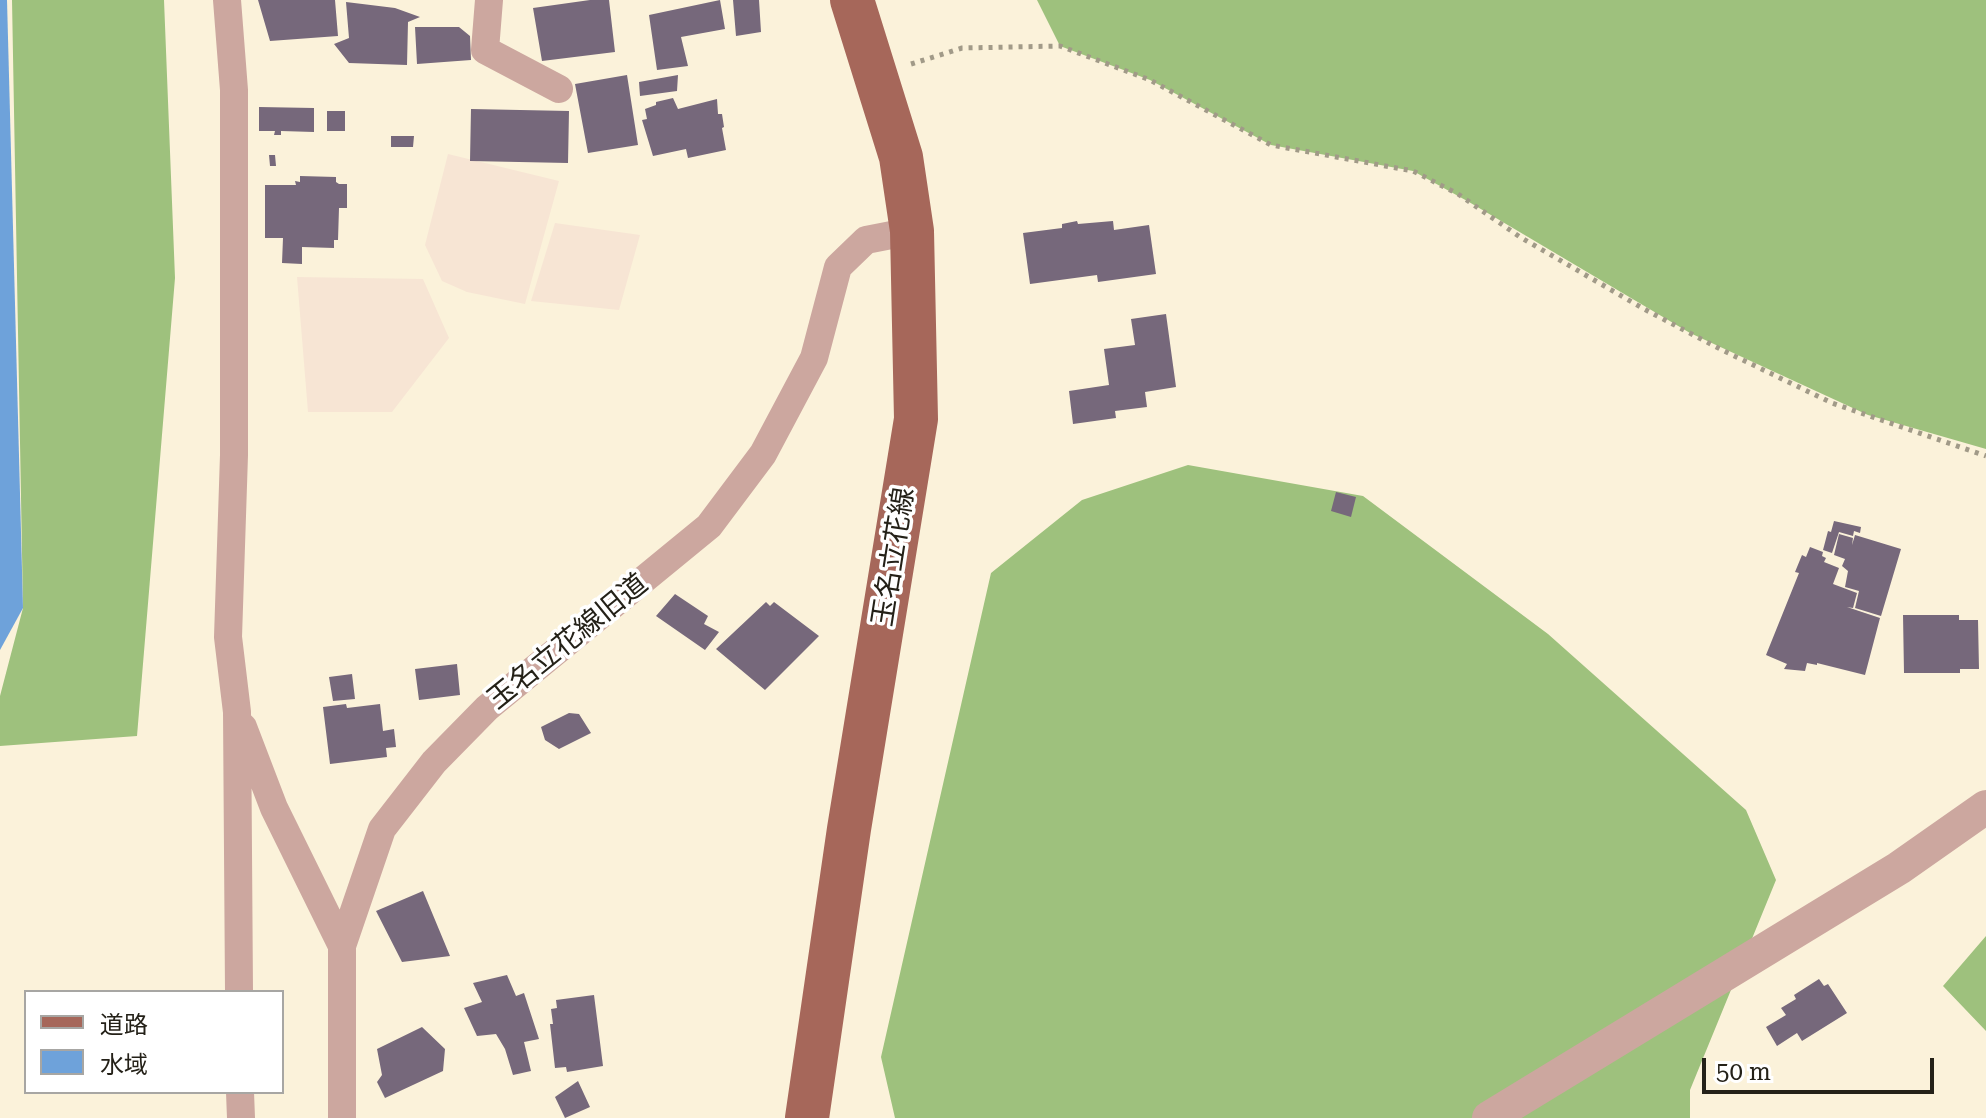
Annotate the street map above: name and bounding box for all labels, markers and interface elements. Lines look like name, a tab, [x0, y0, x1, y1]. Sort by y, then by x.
street label: 玉名立花線	[866, 485, 922, 629]
street label: 玉名立花線旧道	[481, 567, 655, 717]
legend	[24, 990, 284, 1094]
text: 道路	[100, 1011, 148, 1039]
scale bar	[1706, 1042, 1938, 1092]
text: 水域	[100, 1051, 148, 1079]
text: 50 m	[1716, 1058, 1771, 1086]

